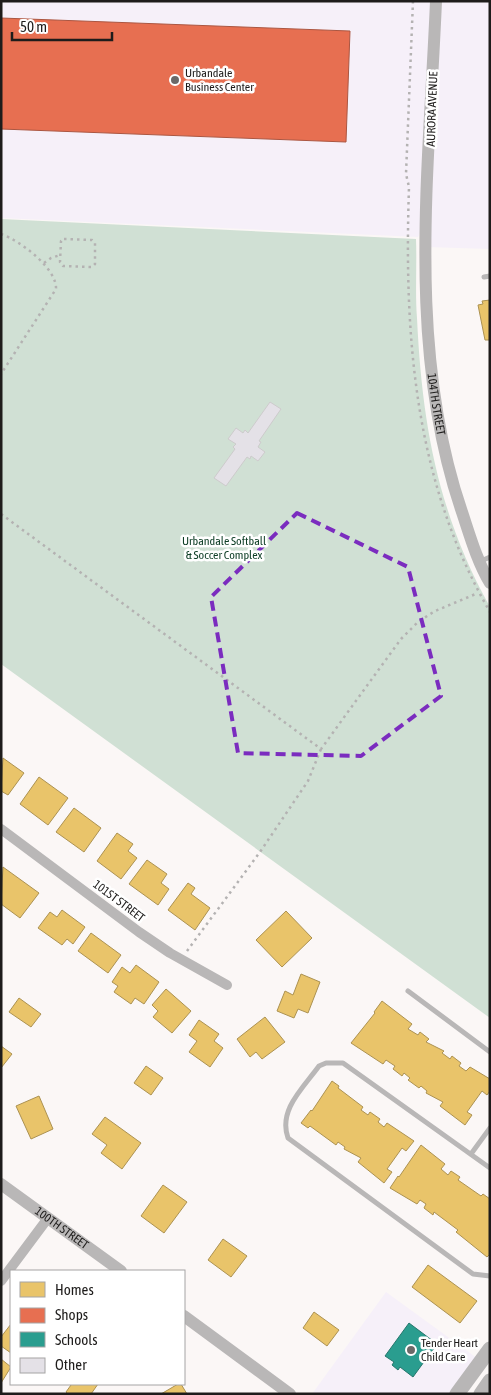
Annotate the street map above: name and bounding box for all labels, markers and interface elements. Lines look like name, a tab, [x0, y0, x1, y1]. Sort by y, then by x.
scale bar	[12, 10, 112, 42]
text: 50 m	[20, 18, 47, 35]
place label: Urbandale Business Center	[185, 66, 254, 94]
street label: AURORA AVENUE	[424, 71, 440, 147]
marker: Urbandale Business Center	[169, 74, 181, 86]
street label: 104TH STREET	[425, 372, 448, 437]
park label: Urbandale Softball & Soccer Complex	[182, 534, 267, 562]
street label: 101ST STREET	[91, 877, 148, 925]
street label: 100TH STREET	[32, 1204, 92, 1253]
legend	[10, 1270, 185, 1385]
text: Homes	[55, 1281, 94, 1298]
text: Shops	[55, 1306, 88, 1323]
text: Schools	[55, 1331, 98, 1348]
place label: Tender Heart Child Care	[421, 1336, 479, 1364]
marker: Tender Heart Child Care	[405, 1344, 417, 1356]
text: Other	[55, 1356, 87, 1373]

